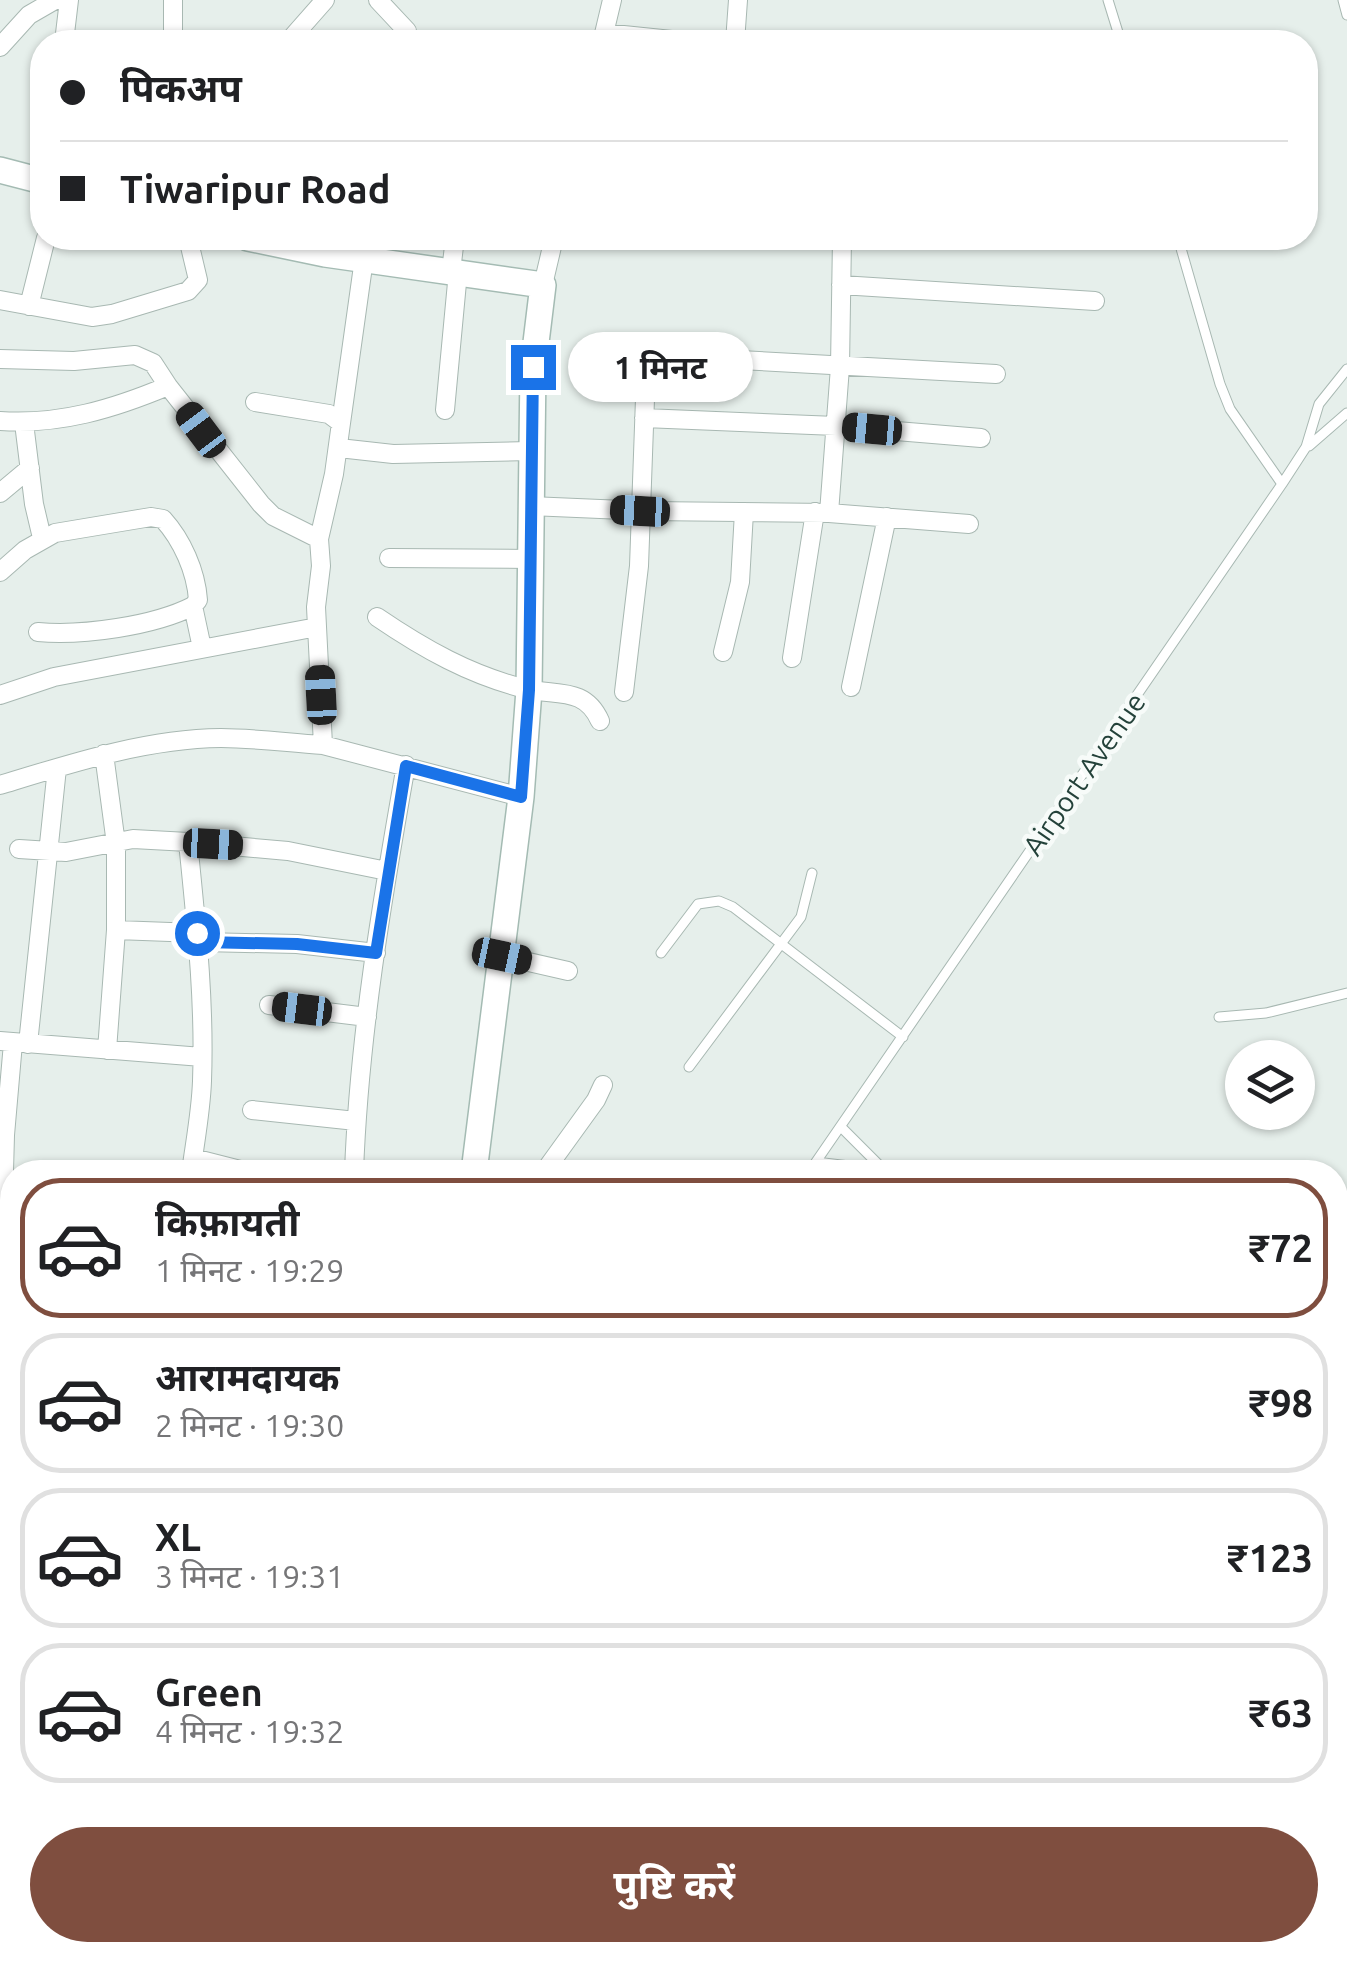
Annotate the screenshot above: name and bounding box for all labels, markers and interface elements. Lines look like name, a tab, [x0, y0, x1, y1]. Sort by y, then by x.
text: पिकअप	[120, 67, 242, 109]
text: Tiwaripur Road	[120, 168, 390, 210]
callout: 1 मिनट	[568, 332, 753, 402]
route end	[511, 345, 556, 390]
text: 1 मिनट	[614, 349, 707, 385]
car	[171, 397, 231, 463]
car	[841, 411, 903, 447]
car	[609, 494, 671, 528]
car	[304, 664, 338, 726]
street label: Airport Avenue	[1016, 687, 1151, 861]
car	[182, 827, 244, 861]
route start	[175, 911, 220, 956]
car	[470, 935, 534, 977]
car	[270, 990, 334, 1028]
map controls	[1225, 1040, 1315, 1130]
button: layers	[1225, 1040, 1315, 1130]
text: किफ़ायती	[155, 1201, 299, 1243]
icon: car	[35, 1203, 125, 1293]
text: ₹72	[1249, 1227, 1313, 1269]
text: 1 मिनट · 19:29	[155, 1252, 344, 1288]
text: आरामदायक	[155, 1356, 339, 1398]
icon: car	[35, 1358, 125, 1448]
text: ₹98	[1249, 1382, 1313, 1424]
text: 2 मिनट · 19:30	[155, 1407, 344, 1443]
icon: car	[35, 1513, 125, 1603]
text: XL	[155, 1516, 201, 1558]
text: ₹123	[1227, 1537, 1313, 1579]
text: 3 मिनट · 19:31	[155, 1558, 344, 1594]
icon: car	[35, 1668, 125, 1758]
text: Green	[155, 1671, 263, 1713]
text: ₹63	[1249, 1692, 1313, 1734]
text: 4 मिनट · 19:32	[155, 1713, 344, 1749]
button: पुष्टि करें	[30, 1827, 1318, 1942]

